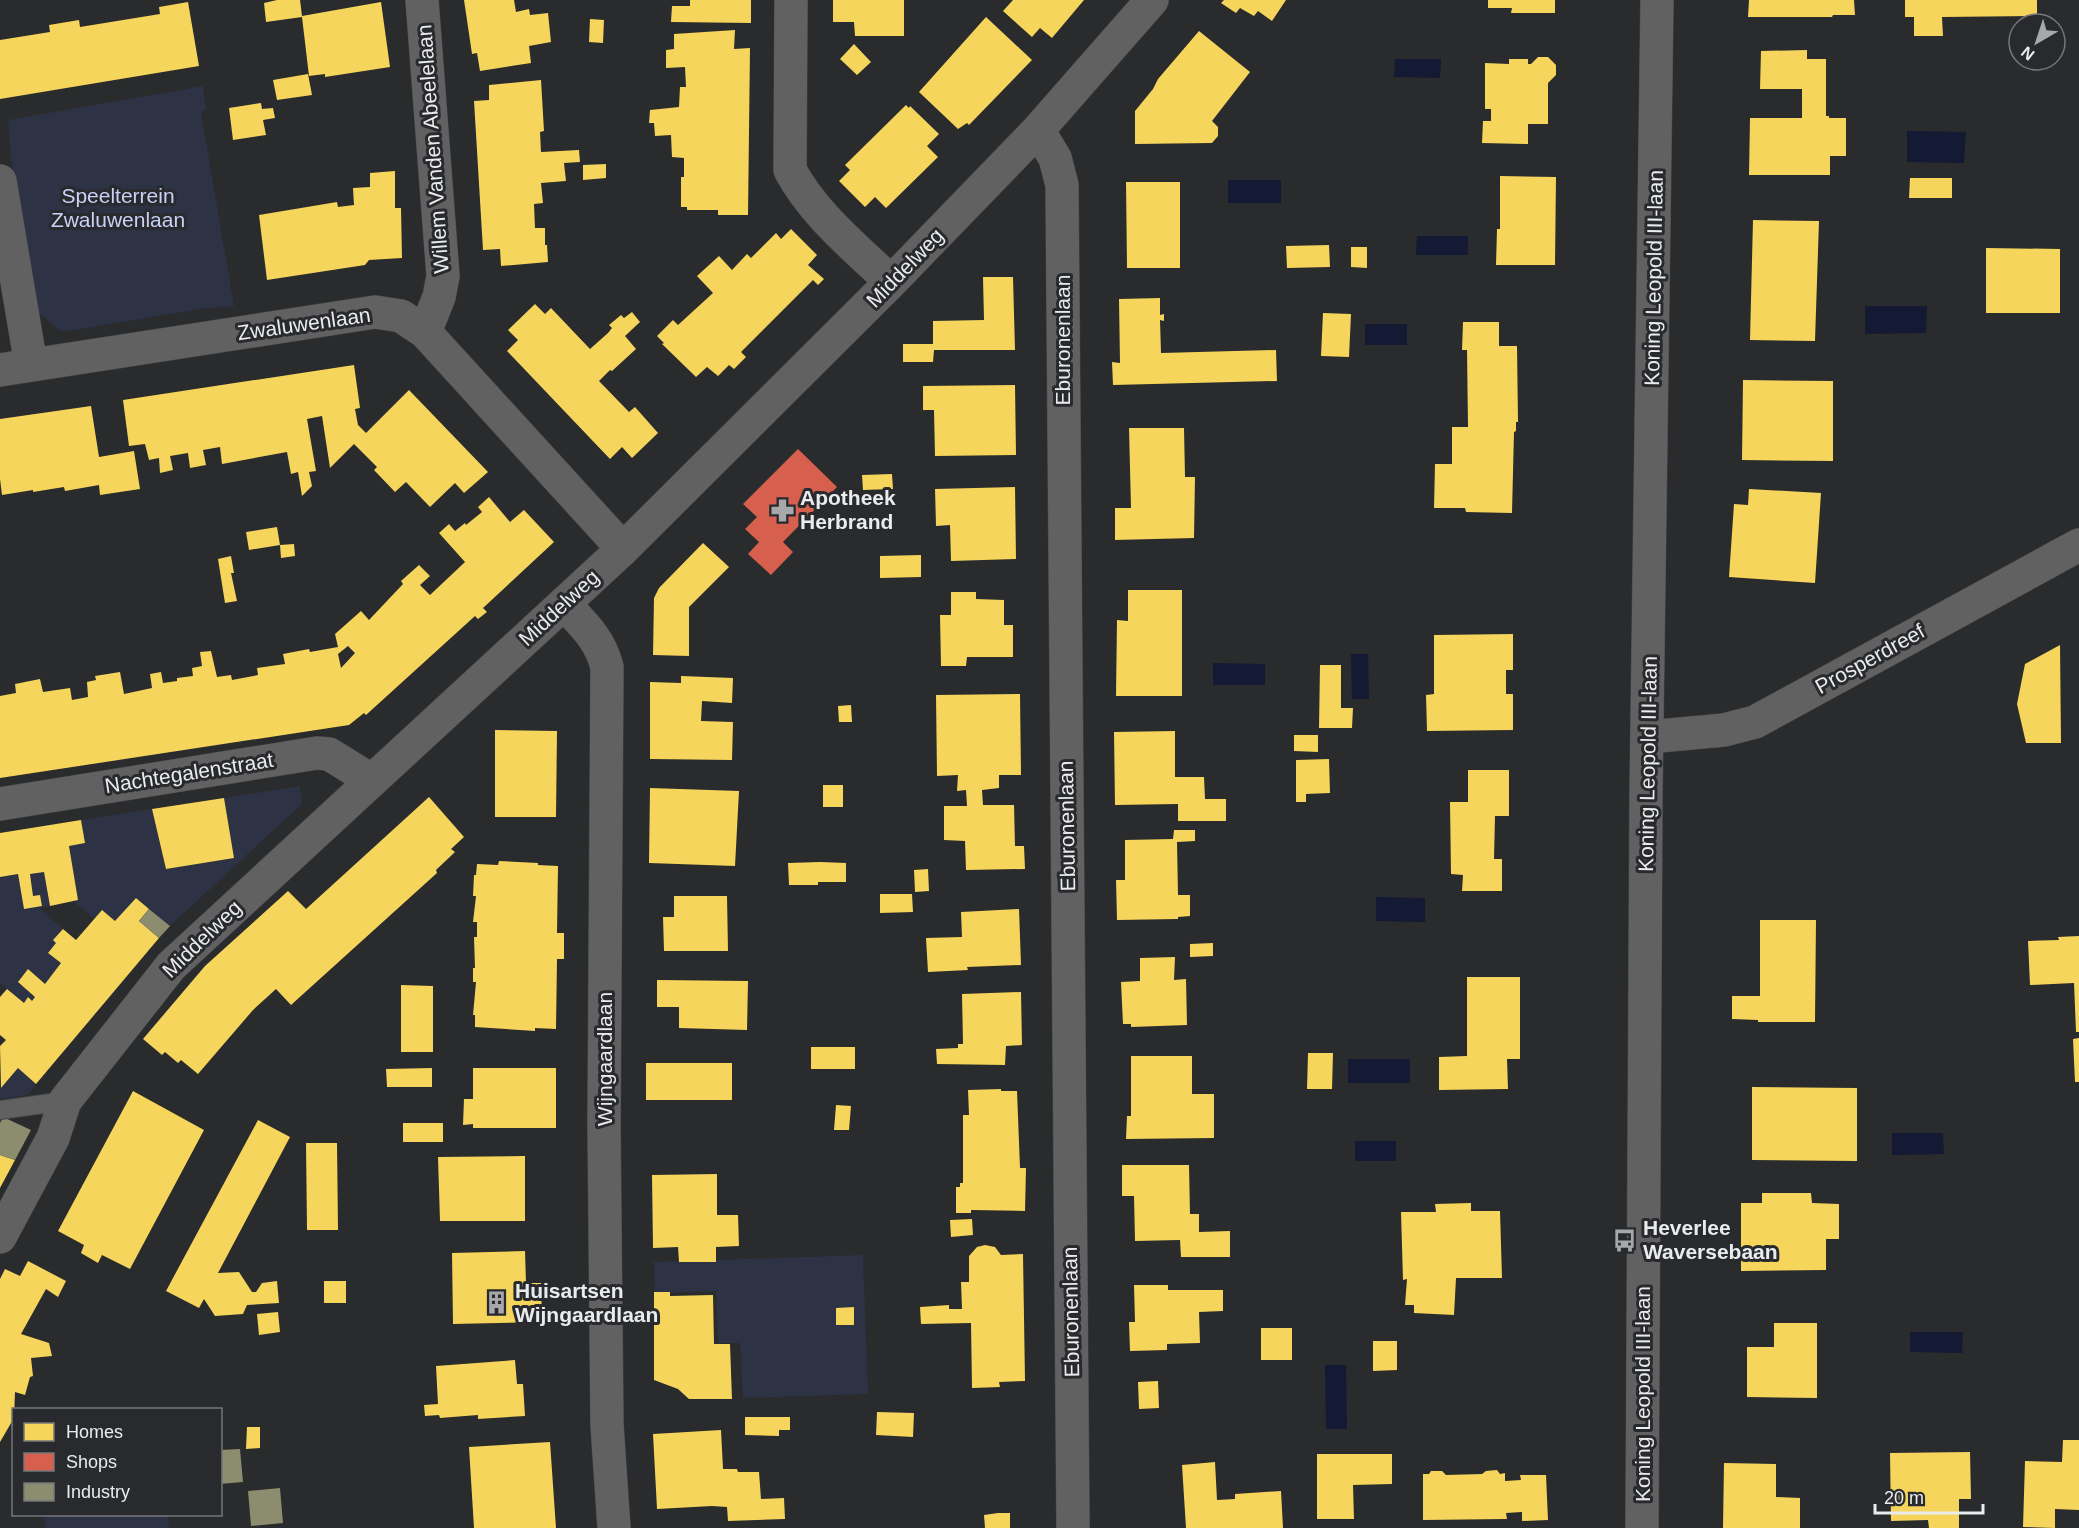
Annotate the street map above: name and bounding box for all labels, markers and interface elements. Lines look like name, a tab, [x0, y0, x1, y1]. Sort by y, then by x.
north arrow	[2007, 12, 2067, 72]
street label: Willem Vanden Abeelelaan	[412, 24, 453, 274]
text: N	[2018, 43, 2038, 64]
street label: Koning Leopold III-laan	[1640, 170, 1667, 386]
park label: Speelterrein Zwaluwenlaan	[51, 184, 185, 231]
street label: Middelweg	[861, 224, 948, 312]
street label: Eburonenlaan	[1051, 275, 1074, 405]
street label: Zwaluwenlaan	[236, 303, 372, 344]
place label: Apotheek Herbrand	[800, 486, 896, 533]
pharmacy icon: Apotheek Herbrand	[769, 497, 795, 523]
street label: Middelweg	[514, 565, 603, 650]
street label: Prosperdreef	[1811, 619, 1929, 698]
street label: Koning Leopold III-laan	[1634, 656, 1661, 872]
street label: Nachtegalenstraat	[103, 748, 275, 797]
street label: Eburonenlaan	[1054, 760, 1079, 892]
street label: Middelweg	[158, 895, 246, 982]
street label: Wijngaardlaan	[593, 992, 616, 1126]
place label: Heverlee Waversebaan	[1643, 1216, 1778, 1263]
bus stop icon: Heverlee Waversebaan	[1612, 1227, 1638, 1253]
street label: Eburonenlaan	[1058, 1246, 1083, 1378]
place label: Huisartsen Wijngaardlaan	[515, 1279, 658, 1326]
street label: Koning Leopold III-laan	[1631, 1286, 1654, 1502]
building icon: Huisartsen Wijngaardlaan	[484, 1290, 510, 1316]
legend	[12, 1408, 222, 1516]
text: Homes	[66, 1422, 123, 1442]
text: Shops	[66, 1452, 117, 1472]
scale bar	[1875, 1477, 1983, 1515]
text: Industry	[66, 1482, 130, 1502]
text: 20 m	[1884, 1488, 1924, 1508]

